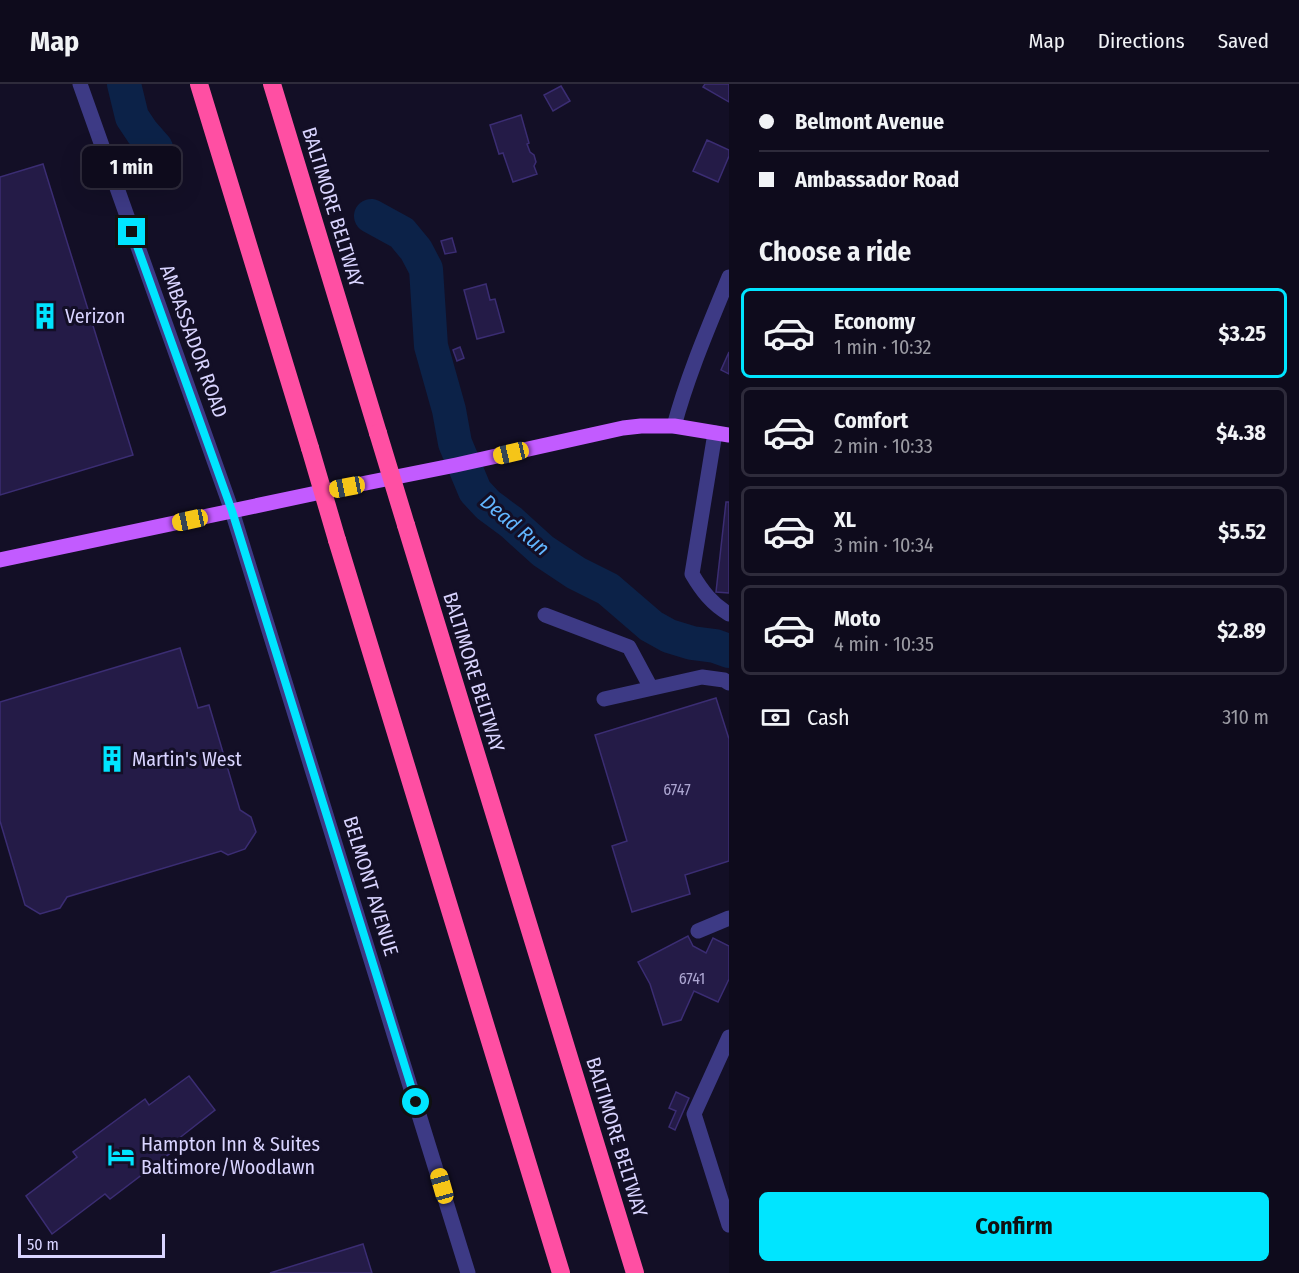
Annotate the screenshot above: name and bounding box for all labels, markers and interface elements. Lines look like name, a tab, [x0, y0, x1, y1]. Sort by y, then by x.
text: Map	[30, 25, 79, 58]
text: Map	[1028, 28, 1065, 54]
text: Directions	[1098, 28, 1185, 54]
text: Saved	[1218, 28, 1269, 54]
text: Belmont Avenue	[795, 108, 944, 135]
street label: BALTIMORE BELTWAY	[297, 124, 369, 290]
callout: 1 min	[82, 145, 182, 187]
text: 1 min	[110, 155, 153, 179]
text: Ambassador Road	[795, 166, 959, 193]
route end	[118, 218, 145, 245]
text: Choose a ride	[759, 236, 911, 268]
street label: AMBASSADOR ROAD	[155, 261, 233, 421]
building icon: Verizon	[30, 301, 60, 331]
place label: Verizon	[65, 304, 125, 328]
icon: car	[762, 306, 816, 360]
text: Economy	[834, 308, 915, 335]
text: $3.25	[1219, 320, 1266, 347]
text: 1 min · 10:32	[834, 335, 931, 359]
icon: car	[762, 405, 816, 459]
text: Comfort	[834, 407, 908, 434]
text: $4.38	[1216, 419, 1266, 446]
text: 2 min · 10:33	[834, 434, 933, 458]
car	[491, 440, 531, 466]
car	[328, 475, 366, 499]
water label: Dead Run	[475, 489, 555, 561]
icon: car	[762, 504, 816, 558]
text: XL	[834, 506, 856, 533]
car	[171, 507, 209, 533]
text: $5.52	[1218, 518, 1266, 545]
text: 3 min · 10:34	[834, 533, 934, 557]
street label: BALTIMORE BELTWAY	[438, 589, 510, 755]
icon: car	[762, 603, 816, 657]
text: Moto	[834, 605, 881, 632]
text: $2.89	[1217, 617, 1266, 644]
text: 4 min · 10:35	[834, 632, 934, 656]
icon: cash	[759, 701, 792, 734]
text: Cash	[807, 704, 850, 731]
text: 310 m	[1222, 705, 1269, 729]
building icon: Martin's West	[97, 744, 127, 774]
place label: Martin's West	[132, 747, 242, 771]
house number: 6747	[663, 780, 691, 799]
street label: BELMONT AVENUE	[338, 813, 404, 959]
house number: 6741	[679, 969, 705, 988]
street label: BALTIMORE BELTWAY	[581, 1054, 653, 1220]
route start	[402, 1088, 429, 1115]
place label: Hampton Inn & Suites Baltimore/Woodlawn	[141, 1132, 320, 1179]
hotel icon: Hampton Inn & Suites Baltimore/Woodlawn	[106, 1140, 136, 1170]
car	[428, 1166, 456, 1206]
button: Confirm	[759, 1192, 1269, 1261]
scale bar	[18, 1231, 165, 1258]
text: 50 m	[27, 1235, 59, 1254]

